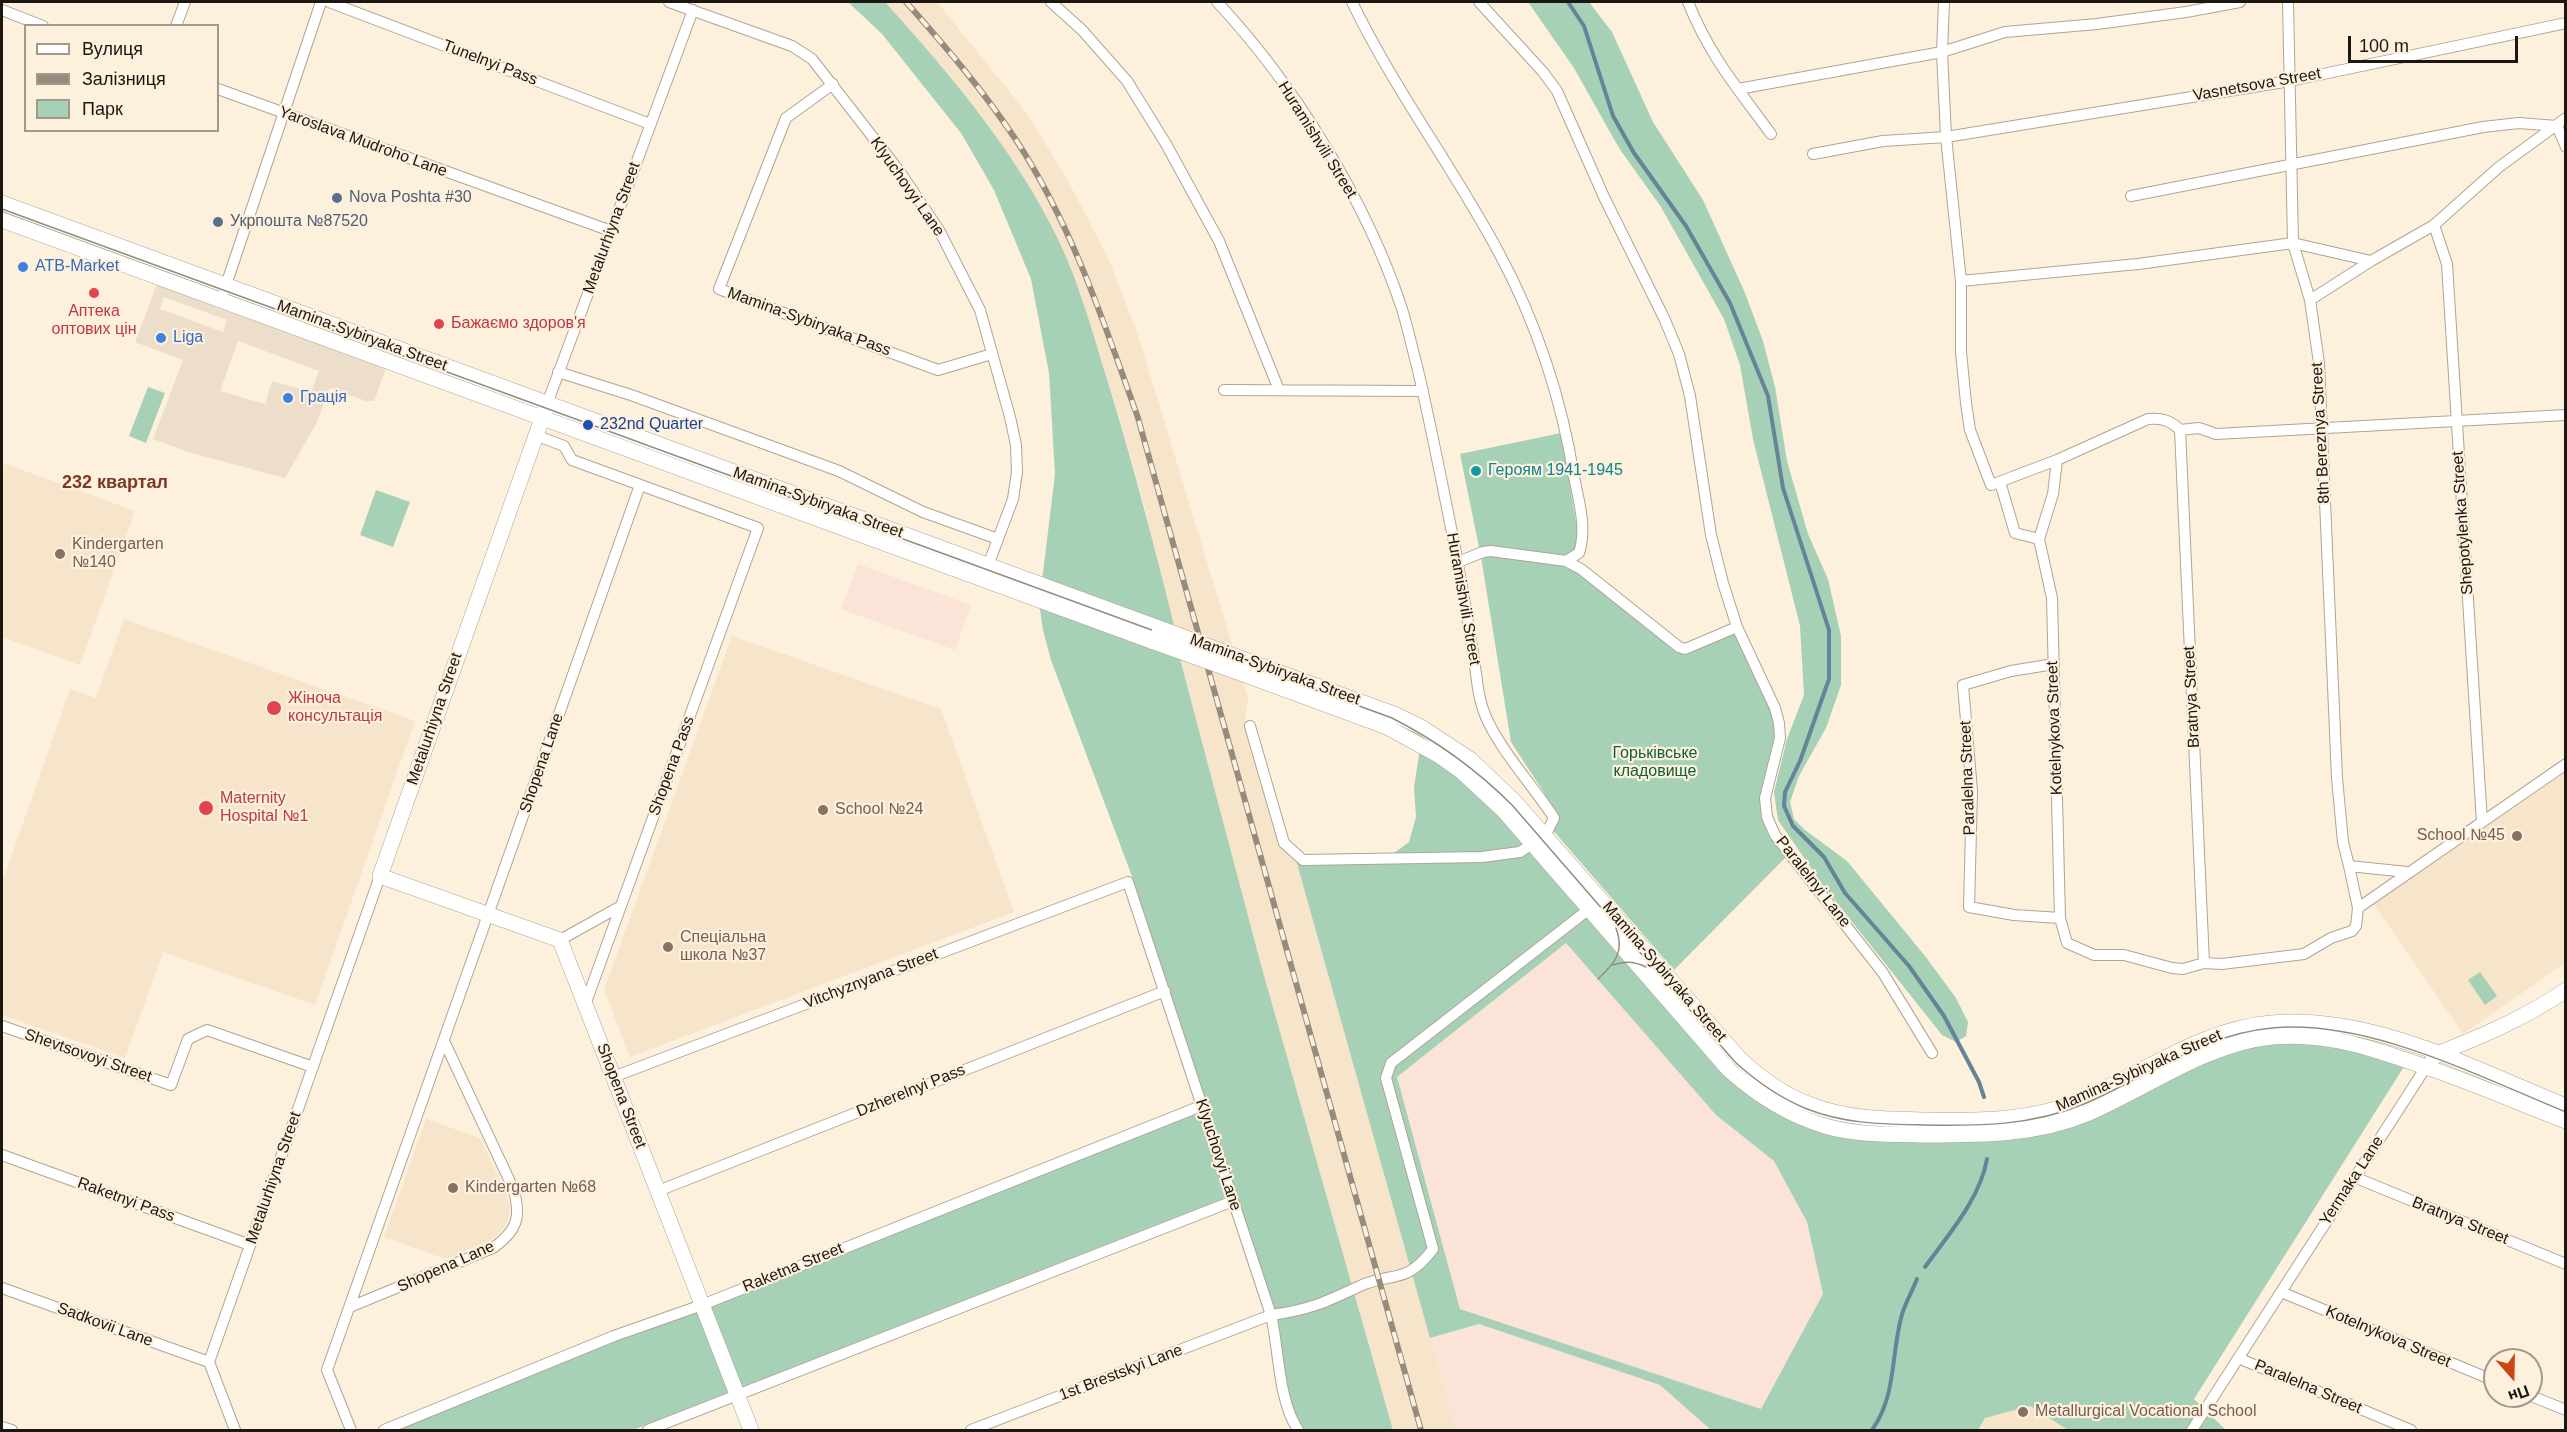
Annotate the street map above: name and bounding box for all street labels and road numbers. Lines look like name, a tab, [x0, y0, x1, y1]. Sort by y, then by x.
street label: Tunelnyi Pass	[440, 36, 540, 90]
street label: Vasnetsova Street	[2192, 64, 2322, 106]
street label: Huramishvili Street	[1273, 78, 1361, 202]
street label: Yaroslava Mudroho Lane	[276, 103, 450, 181]
street label: Klyuchovyi Lane	[866, 134, 948, 240]
street label: Metalurhiyna Street	[579, 160, 645, 296]
street label: Mamina-Sybiryaka Pass	[725, 283, 893, 361]
street label: Mamina-Sybiryaka Street	[274, 296, 450, 376]
street label: 8th Bereznya Street	[2308, 362, 2334, 504]
street label: Shepotylenka Street	[2448, 450, 2478, 596]
street label: Mamina-Sybiryaka Street	[730, 463, 906, 543]
street label: Huramishvili Street	[1442, 531, 1484, 667]
street label: Mamina-Sybiryaka Street	[1187, 630, 1363, 710]
street label: Bratnya Street	[2180, 645, 2204, 749]
street label: Metalurhiyna Street	[403, 650, 467, 788]
street label: Kotelnykova Street	[2043, 661, 2067, 795]
street label: Shopena Lane	[516, 711, 568, 815]
street label: Shopena Pass	[645, 714, 699, 818]
street label: Paralelna Street	[1956, 720, 1980, 836]
street label: Paralelnyi Lane	[1771, 833, 1855, 931]
street label: Mamina-Sybiryaka Street	[1598, 898, 1730, 1046]
street label: Vitchyznyana Street	[801, 945, 941, 1013]
street label: Shevtsovoyi Street	[22, 1025, 154, 1087]
street label: Mamina-Sybiryaka Street	[2053, 1026, 2225, 1116]
street label: Shopena Street	[592, 1041, 650, 1151]
street label: Dzherelnyi Pass	[854, 1060, 968, 1122]
street label: Klyuchovyi Lane	[1191, 1097, 1245, 1213]
street label: Metalurhiyna Street	[242, 1109, 306, 1247]
street label: Yermaka Lane	[2316, 1133, 2388, 1229]
street label: Raketnyi Pass	[75, 1173, 177, 1227]
street label: Bratnya Street	[2409, 1193, 2511, 1249]
street label: Shopena Lane	[395, 1237, 497, 1297]
street label: Raketna Street	[740, 1239, 846, 1297]
street label: Sadkovii Lane	[54, 1299, 156, 1351]
street label: Kotelnykova Street	[2322, 1302, 2454, 1372]
street label: 1st Brestskyi Lane	[1057, 1341, 1185, 1405]
street label: Paralelna Street	[2251, 1356, 2365, 1418]

